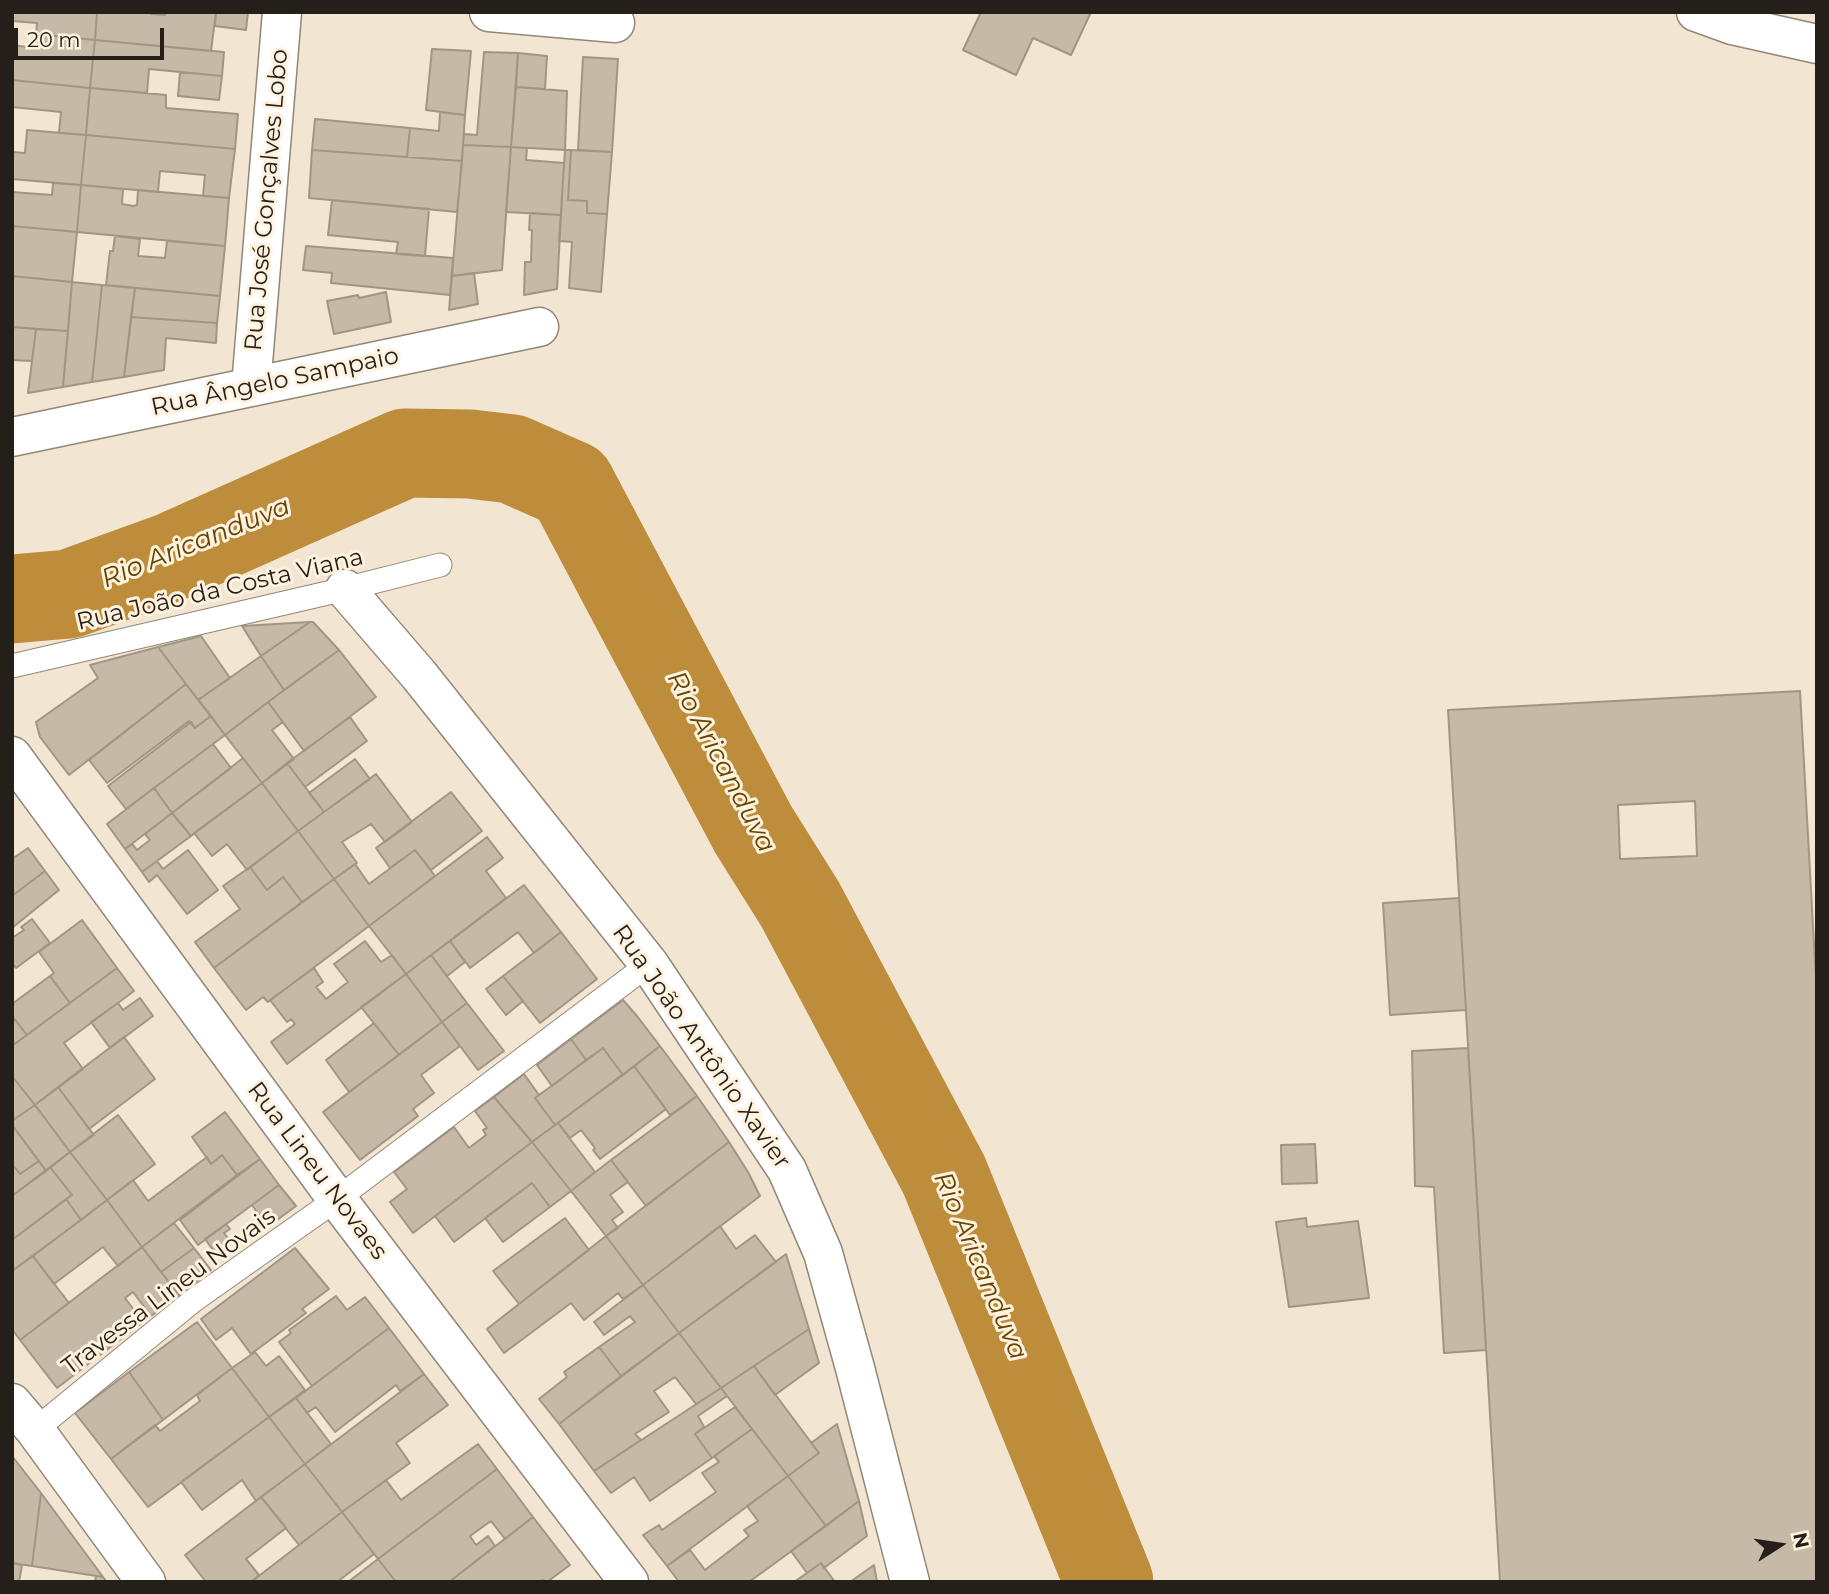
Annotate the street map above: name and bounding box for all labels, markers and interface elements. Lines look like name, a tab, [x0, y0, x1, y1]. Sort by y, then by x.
scale bar	[18, 14, 168, 58]
text: 20 m	[27, 27, 81, 52]
street label: Rua José Gonçalves Lobo	[239, 48, 295, 352]
street label: Rua Ângelo Sampaio	[149, 342, 401, 422]
water label: Rio Aricanduva	[97, 491, 295, 595]
street label: Rua João da Costa Viana	[74, 543, 366, 637]
water label: Rio Aricanduva	[660, 666, 782, 858]
street label: Rua João Antônio Xavier	[606, 920, 796, 1174]
street label: Rua Lineu Novaes	[241, 1077, 393, 1265]
water label: Rio Aricanduva	[926, 1167, 1034, 1365]
street label: Travessa Lineu Novais	[57, 1202, 281, 1382]
north arrow	[1745, 1510, 1815, 1580]
text: N	[1788, 1531, 1814, 1550]

